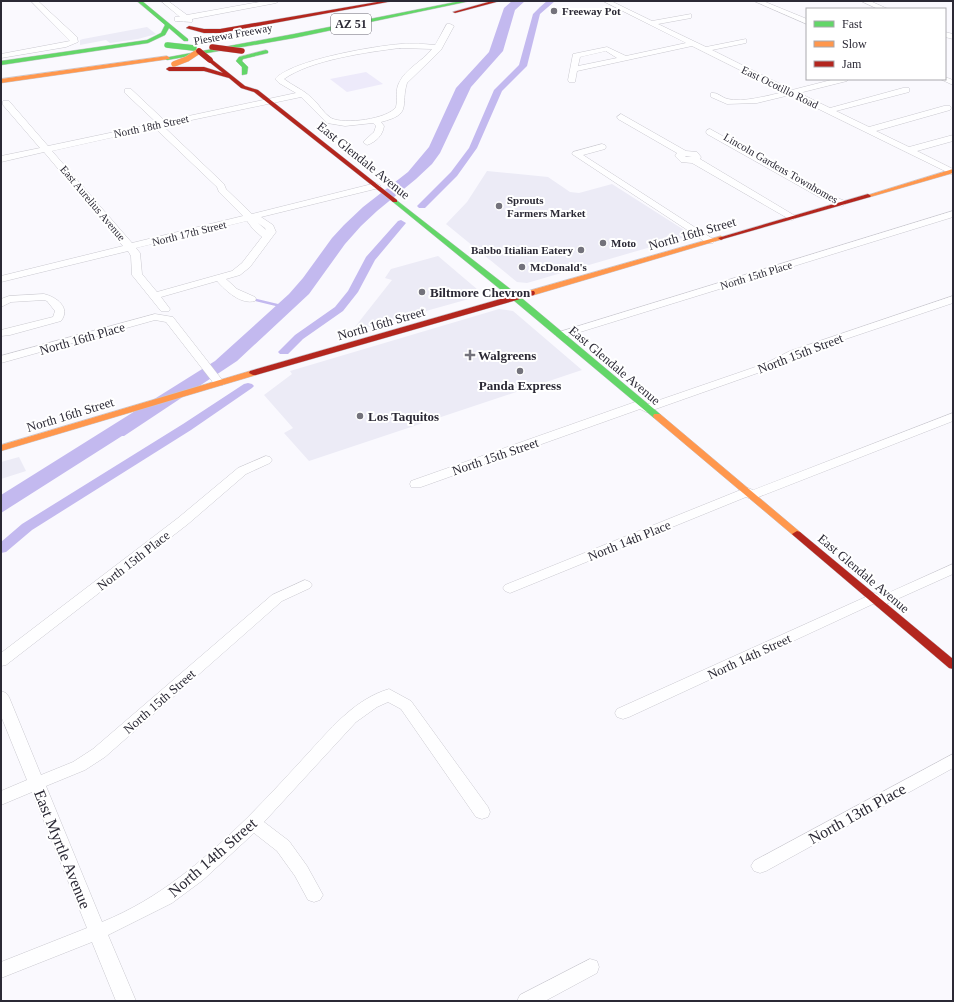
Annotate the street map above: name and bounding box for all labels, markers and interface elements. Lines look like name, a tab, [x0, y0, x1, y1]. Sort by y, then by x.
place label: Freeway Pot	[562, 5, 621, 17]
marker: Freeway Pot	[549, 6, 559, 16]
legend	[806, 8, 946, 80]
road number: AZ 51	[331, 14, 371, 34]
text: Fast	[842, 17, 863, 31]
street label: Piestewa Freeway	[193, 21, 274, 47]
text: Slow	[842, 37, 867, 51]
text: Jam	[842, 57, 862, 71]
street label: East Ocotillo Road	[740, 63, 821, 111]
street label: North 18th Street	[112, 112, 190, 140]
street label: East Glendale Avenue	[314, 119, 413, 202]
street label: Lincoln Gardens Townhomes	[722, 130, 840, 206]
street label: East Aurelius Avenue	[58, 163, 128, 243]
place label: Sprouts Farmers Market	[507, 194, 586, 219]
marker: Sprouts Farmers Market	[494, 201, 504, 211]
street label: North 16th Street	[647, 214, 738, 253]
street label: North 17th Street	[150, 218, 228, 248]
place label: Moto	[611, 237, 637, 249]
marker: Moto	[598, 238, 608, 248]
place label: Babbo Itialian Eatery	[471, 244, 573, 256]
marker: Babbo Itialian Eatery	[576, 245, 586, 255]
street label: North 15th Place	[719, 258, 794, 292]
place label: McDonald's	[530, 261, 588, 273]
marker: McDonald's	[517, 262, 527, 272]
place label: Biltmore Chevron	[430, 285, 531, 300]
marker: Biltmore Chevron	[417, 287, 427, 297]
street label: North 16th Street	[336, 304, 427, 343]
street label: North 16th Place	[38, 319, 127, 358]
street label: East Glendale Avenue	[566, 323, 664, 408]
street label: North 15th Street	[755, 330, 845, 377]
place label: Walgreens	[478, 348, 536, 363]
marker: Walgreens	[465, 350, 475, 360]
marker: Panda Express	[515, 366, 525, 376]
place label: Panda Express	[479, 378, 561, 393]
street label: North 16th Street	[25, 394, 116, 435]
place label: Los Taquitos	[368, 409, 439, 424]
marker: Los Taquitos	[355, 411, 365, 421]
street label: North 15th Street	[450, 435, 541, 478]
street label: North 14th Place	[586, 517, 673, 564]
street label: North 15th Place	[94, 527, 173, 593]
street label: East Glendale Avenue	[815, 531, 913, 616]
street label: North 14th Street	[705, 630, 794, 682]
street label: North 15th Street	[120, 666, 199, 737]
street label: North 13th Place	[806, 780, 909, 847]
street label: East Myrtle Avenue	[30, 787, 94, 912]
street label: North 14th Street	[165, 814, 260, 900]

